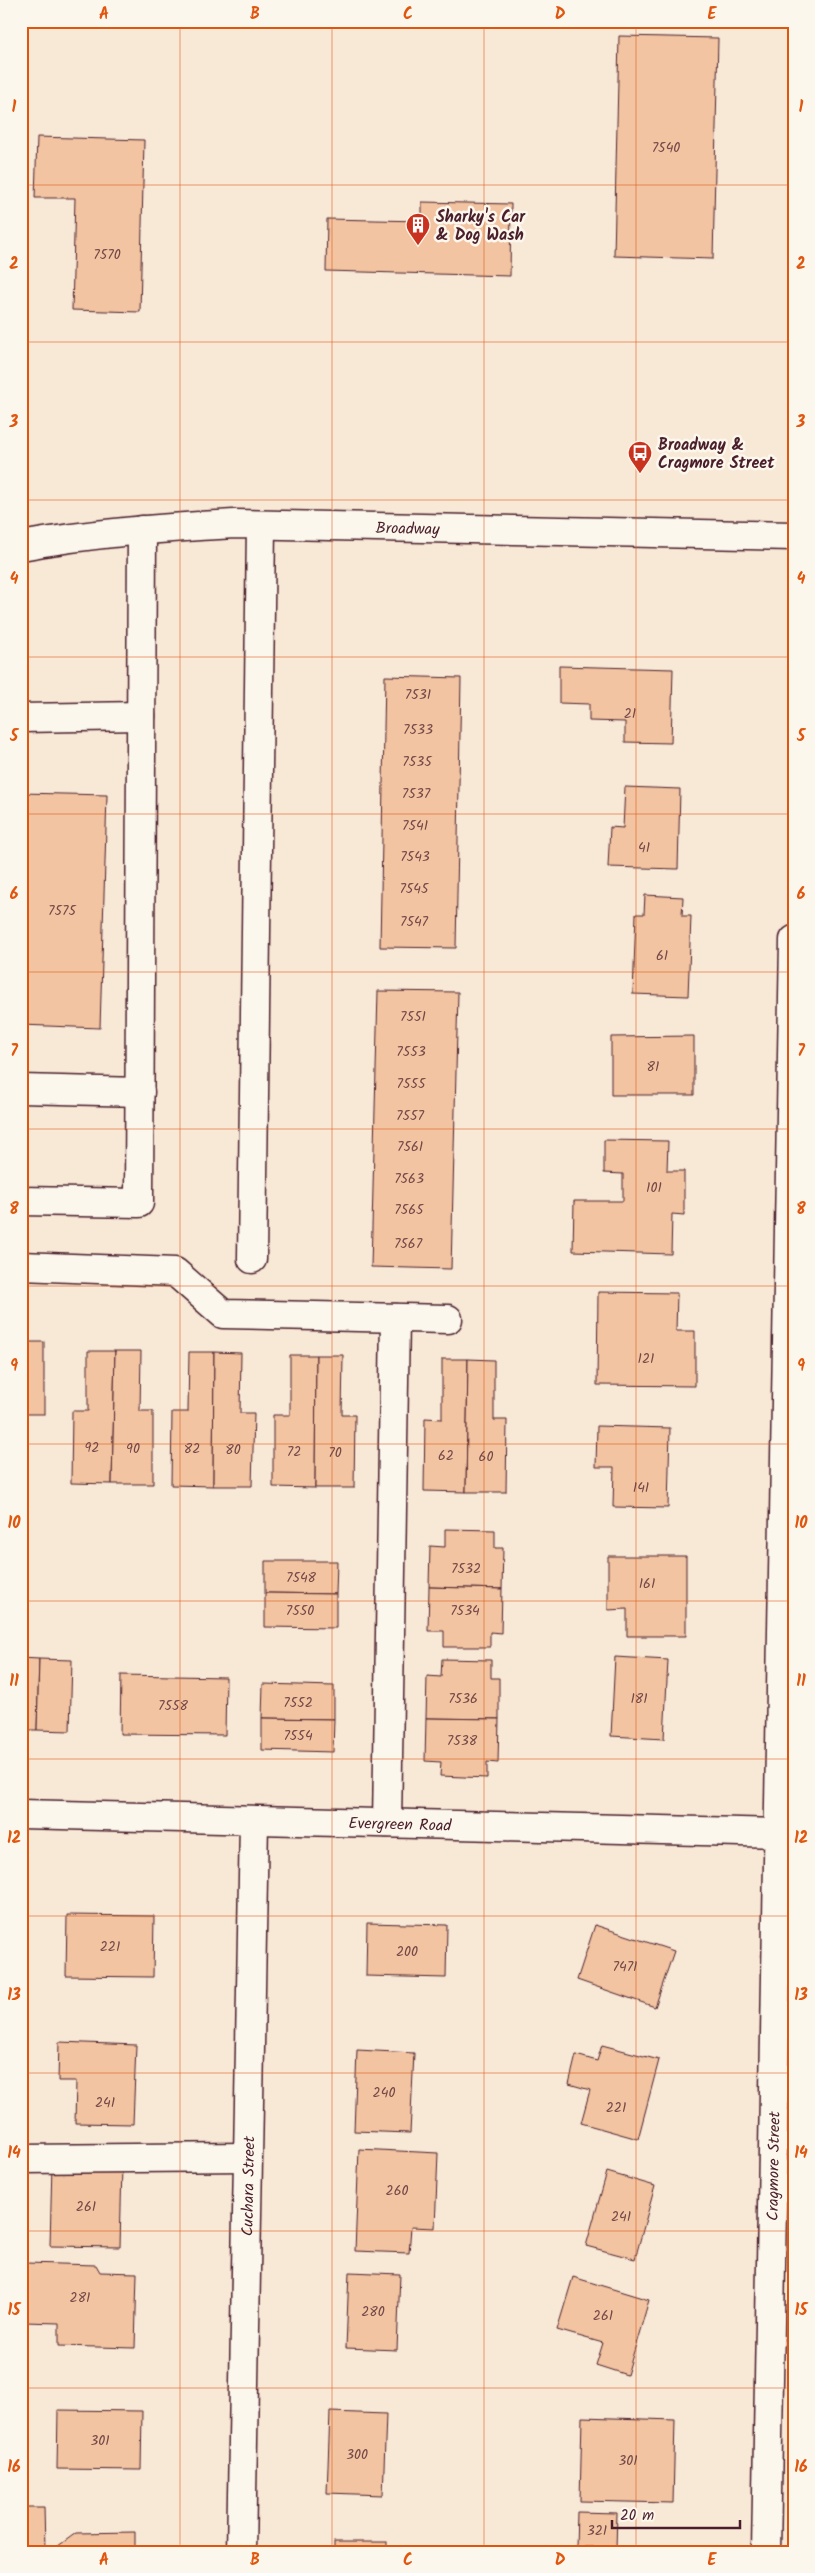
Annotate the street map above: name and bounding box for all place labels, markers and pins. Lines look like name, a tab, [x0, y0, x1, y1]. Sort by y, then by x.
place label: Sharky's Car & Dog Wash	[436, 205, 526, 248]
building icon: Sharky's Car & Dog Wash	[405, 212, 431, 246]
place label: Broadway & Cragmore Street	[658, 433, 775, 476]
bus stop icon: Broadway & Cragmore Street	[627, 440, 653, 474]

